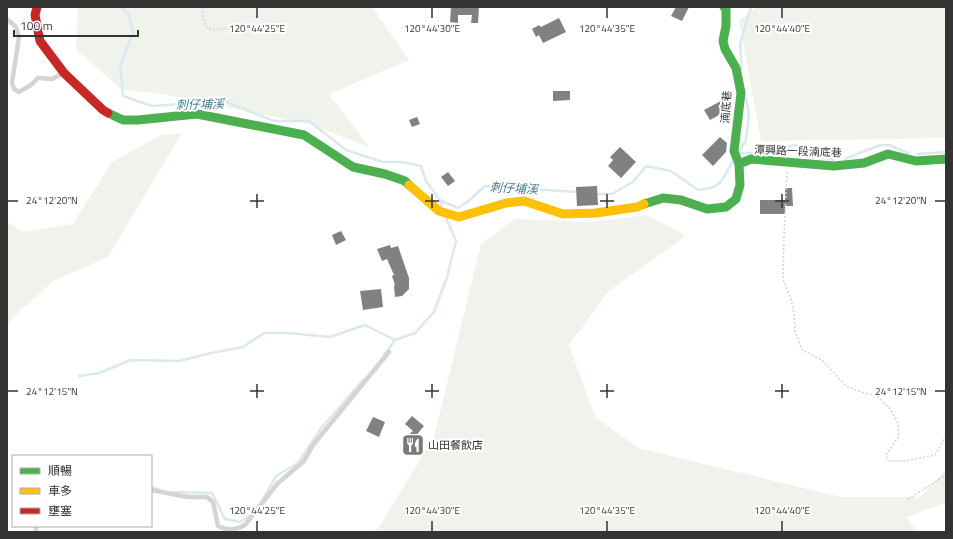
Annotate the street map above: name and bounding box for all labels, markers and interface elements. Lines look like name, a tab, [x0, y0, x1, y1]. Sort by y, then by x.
scale bar	[14, 12, 138, 38]
text: 100 m	[20, 16, 53, 35]
text: 120°44'25"E	[229, 21, 286, 36]
text: 120°44'30"E	[404, 21, 461, 36]
text: 120°44'35"E	[579, 21, 636, 36]
text: 120°44'40"E	[754, 21, 811, 36]
street label: 湳底巷	[717, 90, 735, 124]
water label: 刺仔埔溪	[176, 94, 226, 114]
street label: 潭興路一段湳底巷	[754, 141, 842, 161]
water label: 刺仔埔溪	[490, 177, 540, 199]
text: 24°12'20"N	[26, 193, 78, 208]
text: 24°12'20"N	[875, 193, 927, 208]
text: 24°12'15"N	[26, 384, 78, 399]
text: 24°12'15"N	[875, 384, 927, 399]
restaurant icon: 山田餐飲店	[400, 432, 426, 458]
place label: 山田餐飲店	[428, 437, 483, 453]
legend	[12, 455, 152, 527]
text: 順暢	[48, 461, 72, 480]
text: 車多	[48, 481, 72, 500]
text: 壅塞	[48, 501, 72, 520]
text: 120°44'25"E	[229, 503, 286, 518]
text: 120°44'30"E	[404, 503, 461, 518]
text: 120°44'35"E	[579, 503, 636, 518]
text: 120°44'40"E	[754, 503, 811, 518]

